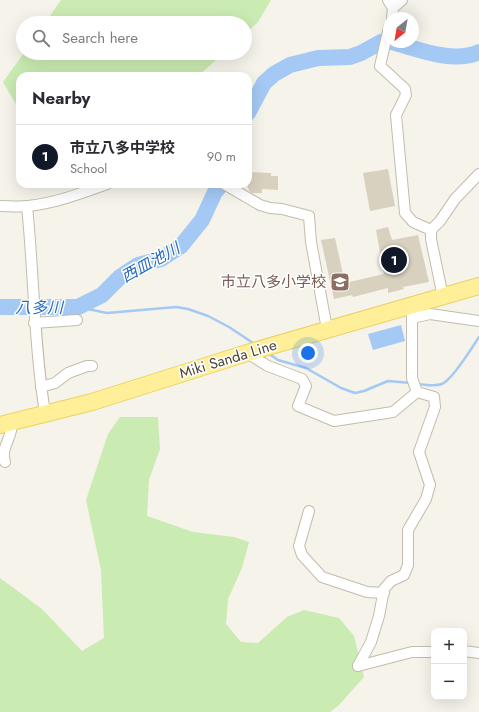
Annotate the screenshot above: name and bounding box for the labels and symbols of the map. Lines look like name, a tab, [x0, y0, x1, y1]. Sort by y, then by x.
north arrow	[383, 12, 419, 48]
water label: 西皿池川	[117, 236, 186, 288]
pin: 1	[381, 245, 407, 275]
place label: 市立八多小学校	[221, 271, 326, 293]
school or university icon: 市立八多小学校	[329, 271, 351, 293]
water label: 八多川	[15, 296, 65, 319]
street label: Miki Sanda Line	[177, 334, 280, 384]
your location	[298, 343, 318, 363]

